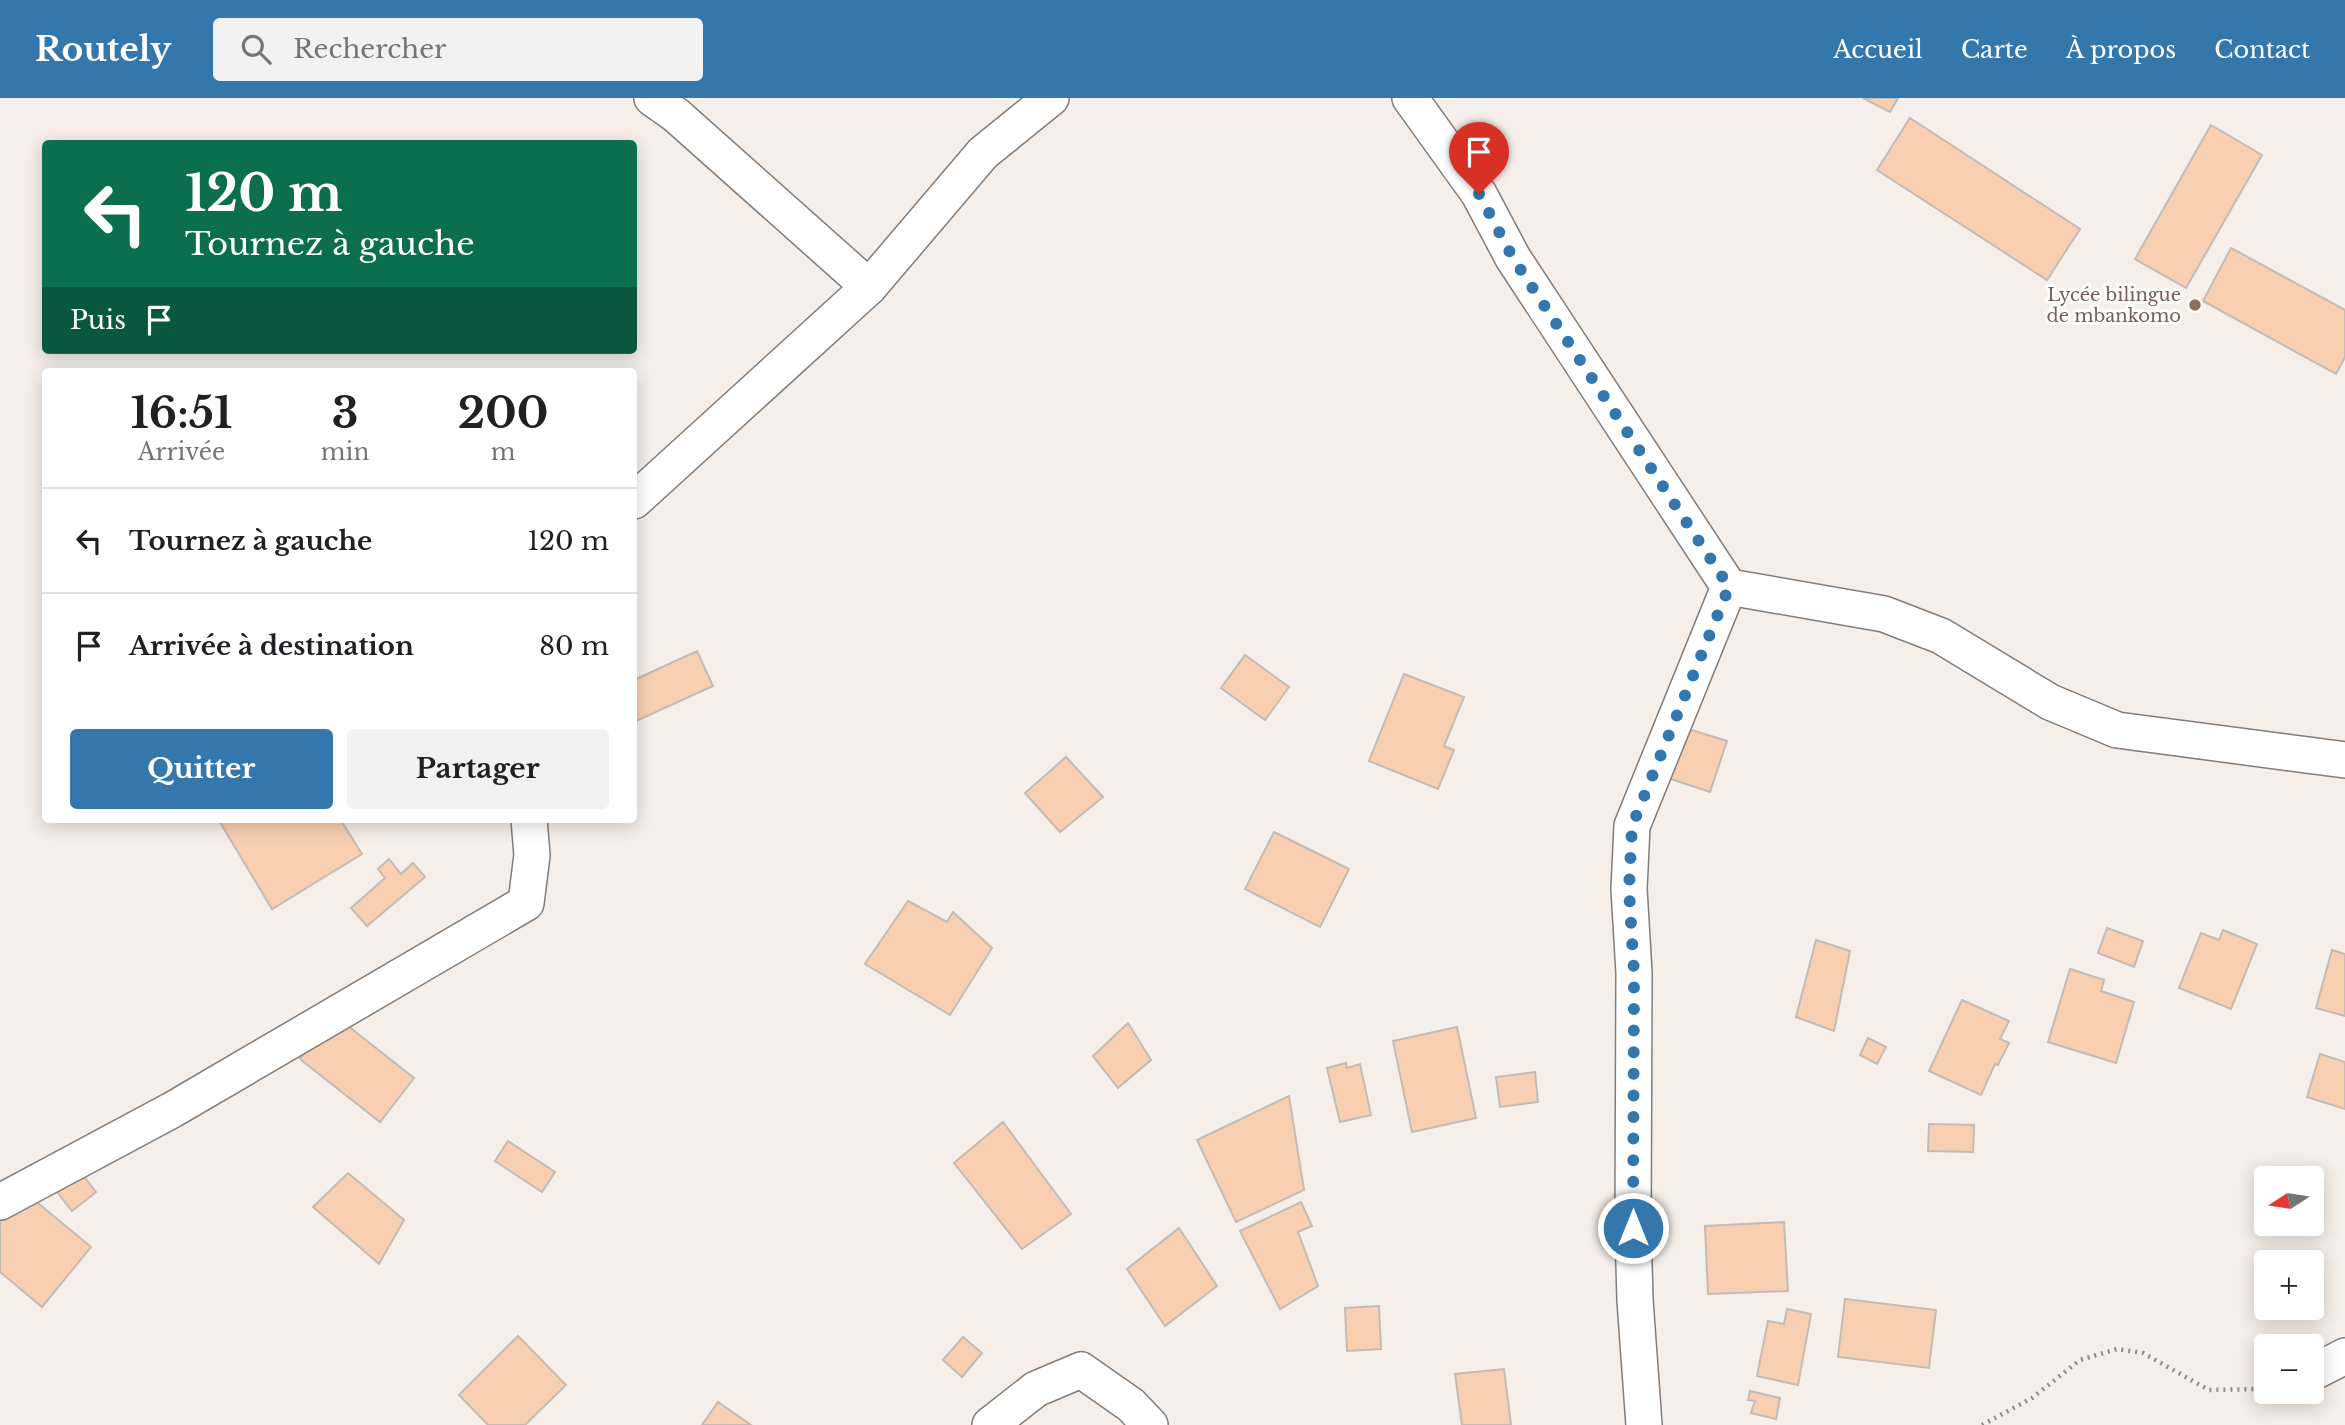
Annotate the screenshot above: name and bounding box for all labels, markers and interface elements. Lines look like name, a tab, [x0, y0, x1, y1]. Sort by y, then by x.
search box	[213, 18, 703, 81]
text: Routely	[35, 29, 171, 70]
icon: search	[237, 30, 275, 68]
text: Rechercher	[293, 33, 446, 65]
text: Accueil	[1833, 35, 1923, 64]
text: Carte	[1961, 35, 2028, 64]
text: À propos	[2066, 35, 2176, 64]
text: Contact	[2214, 35, 2310, 64]
pin	[1449, 122, 1509, 194]
icon: arrive	[1460, 133, 1498, 171]
text: 120 m	[185, 163, 343, 224]
icon: left	[70, 168, 161, 259]
text: Tournez à gauche	[185, 224, 475, 264]
place label: Lycée bilingue de mbankomo	[2047, 284, 2181, 327]
marker: Lycée bilingue de mbankomo	[2187, 297, 2203, 313]
icon: arrive	[140, 301, 178, 339]
text: Puis	[70, 304, 126, 336]
text: 16:51	[131, 387, 232, 439]
text: 3	[332, 387, 358, 439]
text: 200	[458, 387, 549, 439]
text: Arrivée	[138, 438, 225, 466]
text: min	[321, 438, 369, 466]
text: m	[491, 438, 515, 466]
icon: left	[70, 522, 108, 560]
text: Tournez à gauche	[129, 525, 372, 557]
text: 120 m	[527, 525, 609, 557]
icon: arrive	[70, 627, 108, 665]
text: Arrivée à destination	[129, 630, 414, 662]
text: 80 m	[539, 630, 609, 662]
button: Quitter	[70, 729, 333, 809]
button: Partager	[347, 729, 609, 809]
north arrow	[2254, 1166, 2324, 1236]
map controls	[2254, 1166, 2324, 1404]
position arrow	[1596, 1191, 1670, 1265]
button: +	[2254, 1250, 2324, 1320]
button: −	[2254, 1334, 2324, 1404]

